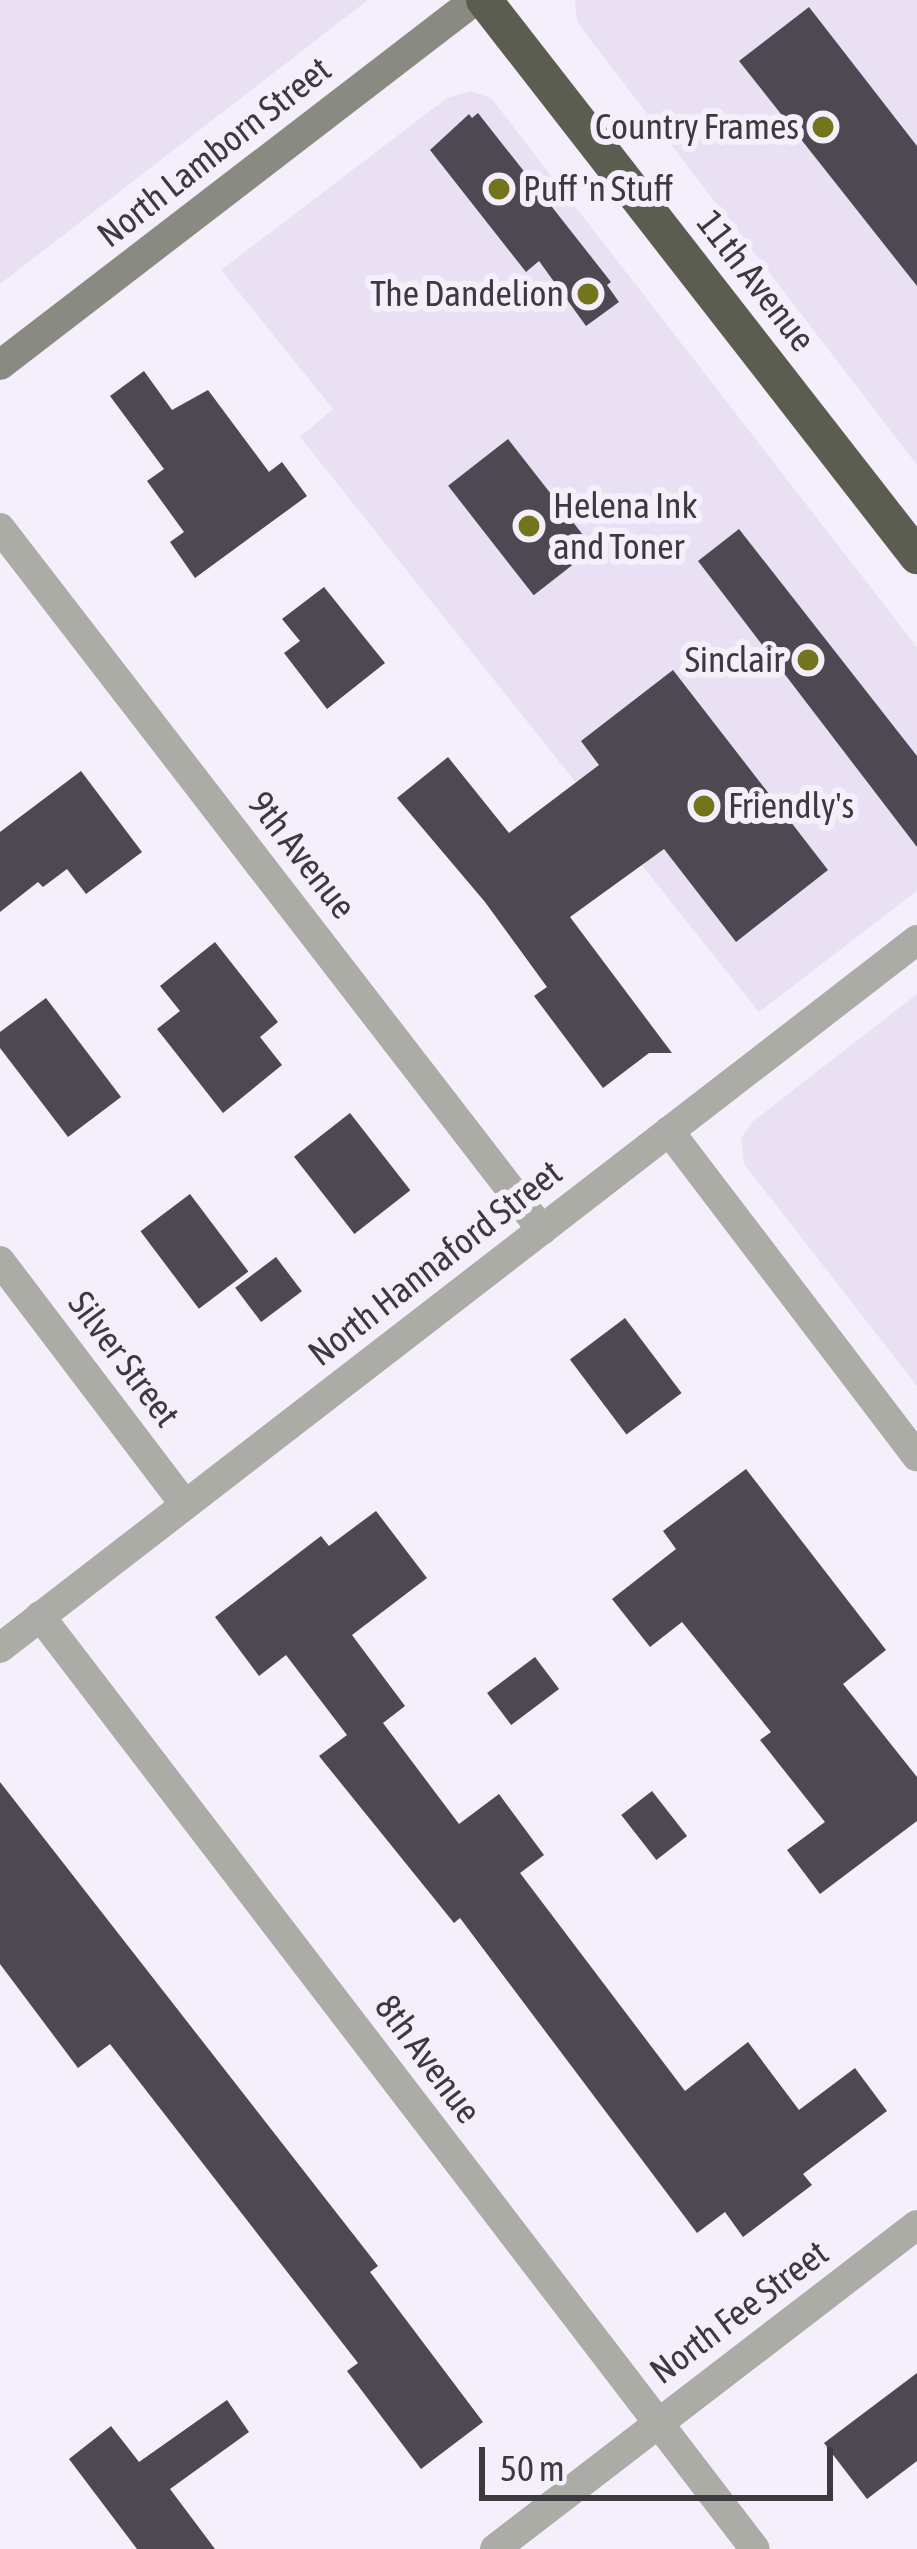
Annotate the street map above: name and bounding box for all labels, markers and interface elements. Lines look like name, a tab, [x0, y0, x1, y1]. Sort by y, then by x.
street label: North Lamborn Street	[89, 48, 339, 256]
place label: Country Frames	[595, 105, 799, 149]
marker: Country Frames	[810, 114, 836, 140]
place label: Puff 'n Stuff	[523, 167, 673, 211]
marker: Puff 'n Stuff	[486, 176, 512, 202]
street label: 11th Avenue	[688, 202, 824, 360]
place label: The Dandelion	[370, 272, 564, 316]
marker: The Dandelion	[575, 281, 601, 307]
place label: Helena Ink and Toner	[553, 483, 697, 568]
marker: Helena Ink and Toner	[516, 513, 542, 539]
place label: Sinclair	[685, 638, 784, 682]
marker: Sinclair	[795, 647, 821, 673]
street label: 9th Avenue	[239, 783, 365, 927]
place label: Friendly's	[728, 784, 854, 828]
marker: Friendly's	[691, 793, 717, 819]
street label: North Hannaford Street	[300, 1151, 570, 1375]
street label: Silver Street	[59, 1283, 189, 1435]
street label: 8th Avenue	[366, 1986, 490, 2132]
street label: North Fee Street	[642, 2231, 836, 2393]
scale bar	[485, 2423, 839, 2497]
text: 50 m	[500, 2447, 565, 2489]

